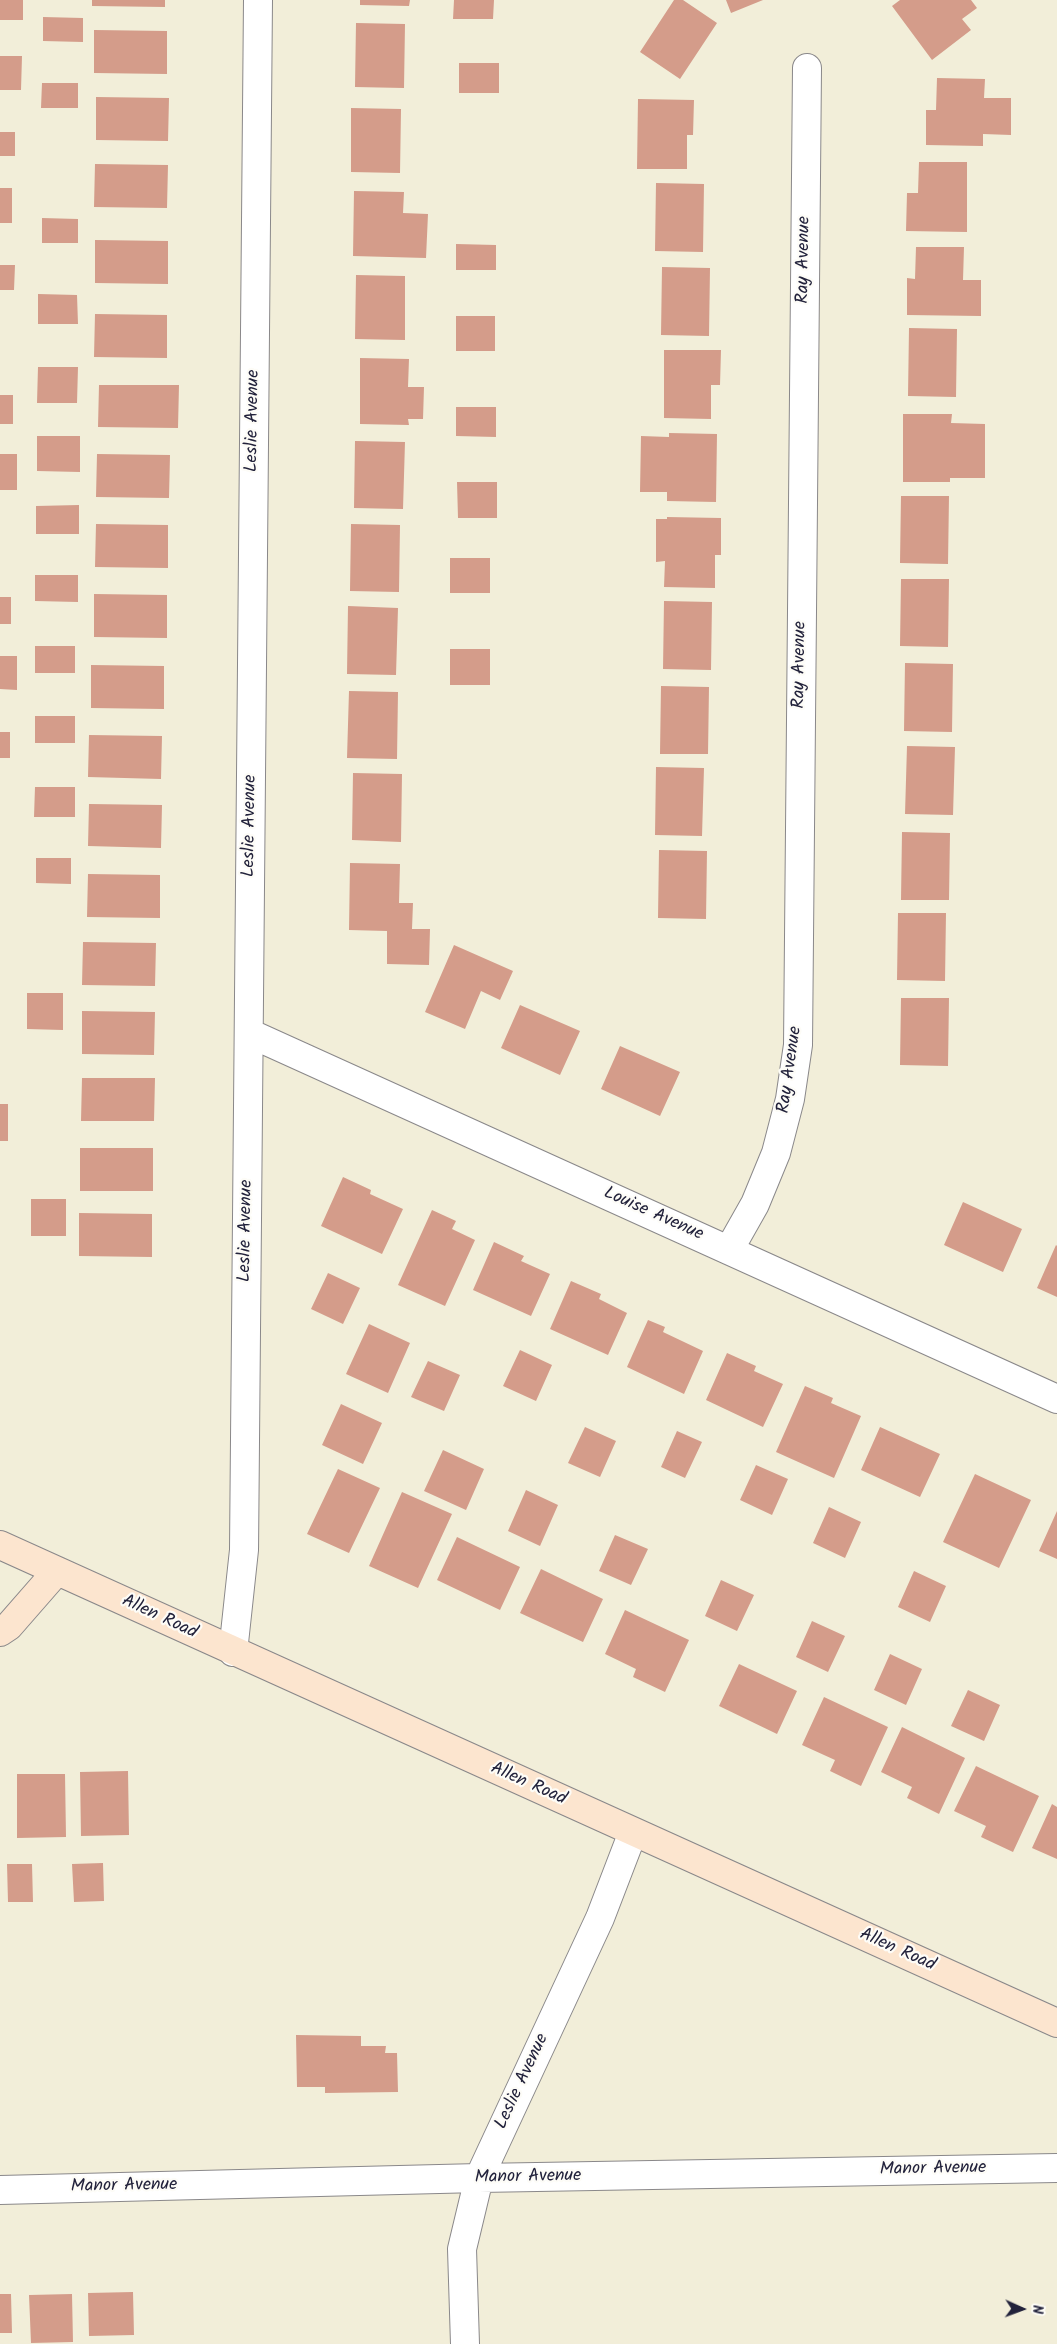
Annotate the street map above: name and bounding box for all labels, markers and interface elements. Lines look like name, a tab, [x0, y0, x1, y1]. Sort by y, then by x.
street label: Ray Avenue	[793, 216, 817, 304]
street label: Leslie Avenue	[242, 370, 266, 472]
street label: Ray Avenue	[789, 621, 813, 709]
street label: Leslie Avenue	[239, 775, 263, 877]
street label: Ray Avenue	[774, 1025, 808, 1115]
street label: Leslie Avenue	[235, 1180, 259, 1282]
street label: Louise Avenue	[600, 1183, 706, 1247]
street label: Allen Road	[118, 1591, 200, 1645]
street label: Allen Road	[487, 1759, 569, 1811]
street label: Allen Road	[856, 1925, 938, 1977]
street label: Leslie Avenue	[492, 2031, 554, 2133]
street label: Manor Avenue	[880, 2158, 986, 2182]
street label: Manor Avenue	[475, 2166, 581, 2190]
street label: Manor Avenue	[71, 2175, 177, 2199]
north arrow	[997, 2284, 1047, 2334]
text: N	[1026, 2305, 1048, 2314]

